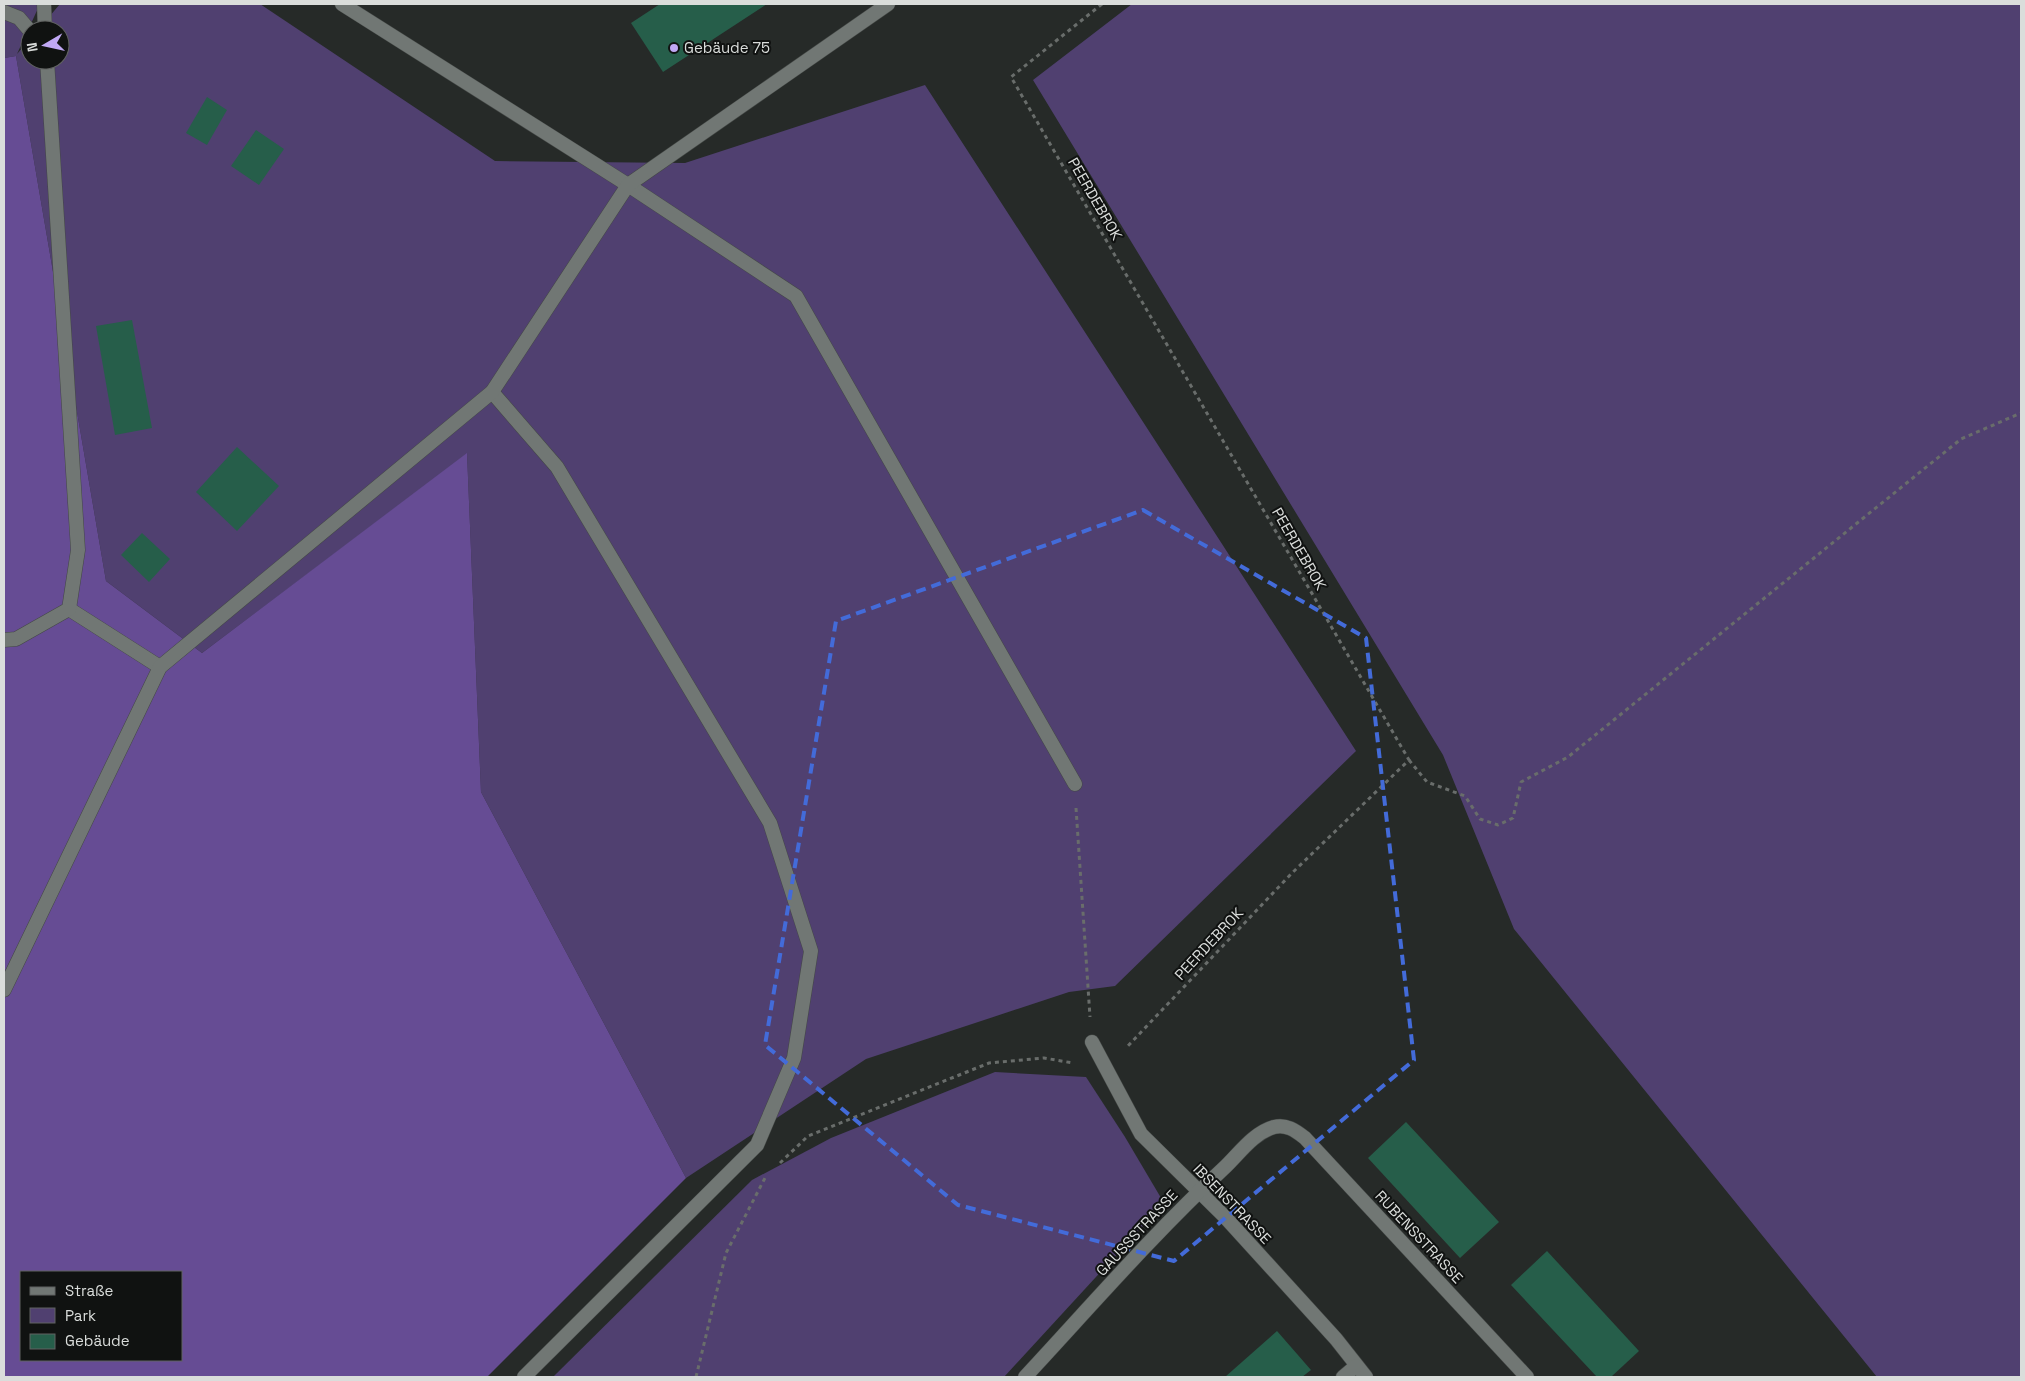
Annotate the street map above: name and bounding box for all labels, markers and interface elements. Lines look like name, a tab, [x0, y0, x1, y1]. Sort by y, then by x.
north arrow	[20, 20, 70, 70]
place label: Gebäude 75	[684, 38, 770, 57]
text: N	[23, 41, 42, 53]
marker: Gebäude 75	[668, 42, 680, 54]
street label: PEERDEBROK	[1064, 154, 1127, 243]
street label: PEERDEBROK	[1268, 504, 1331, 593]
street label: PEERDEBROK	[1170, 903, 1247, 984]
street label: IBSENSTRASSE	[1189, 1159, 1275, 1248]
street label: GAUSSSTRASSE	[1092, 1186, 1181, 1280]
street label: RUBENSSTRASSE	[1371, 1186, 1467, 1287]
legend	[20, 1271, 182, 1361]
text: Straße	[65, 1281, 114, 1300]
text: Park	[65, 1306, 96, 1325]
text: Gebäude	[65, 1331, 130, 1350]

